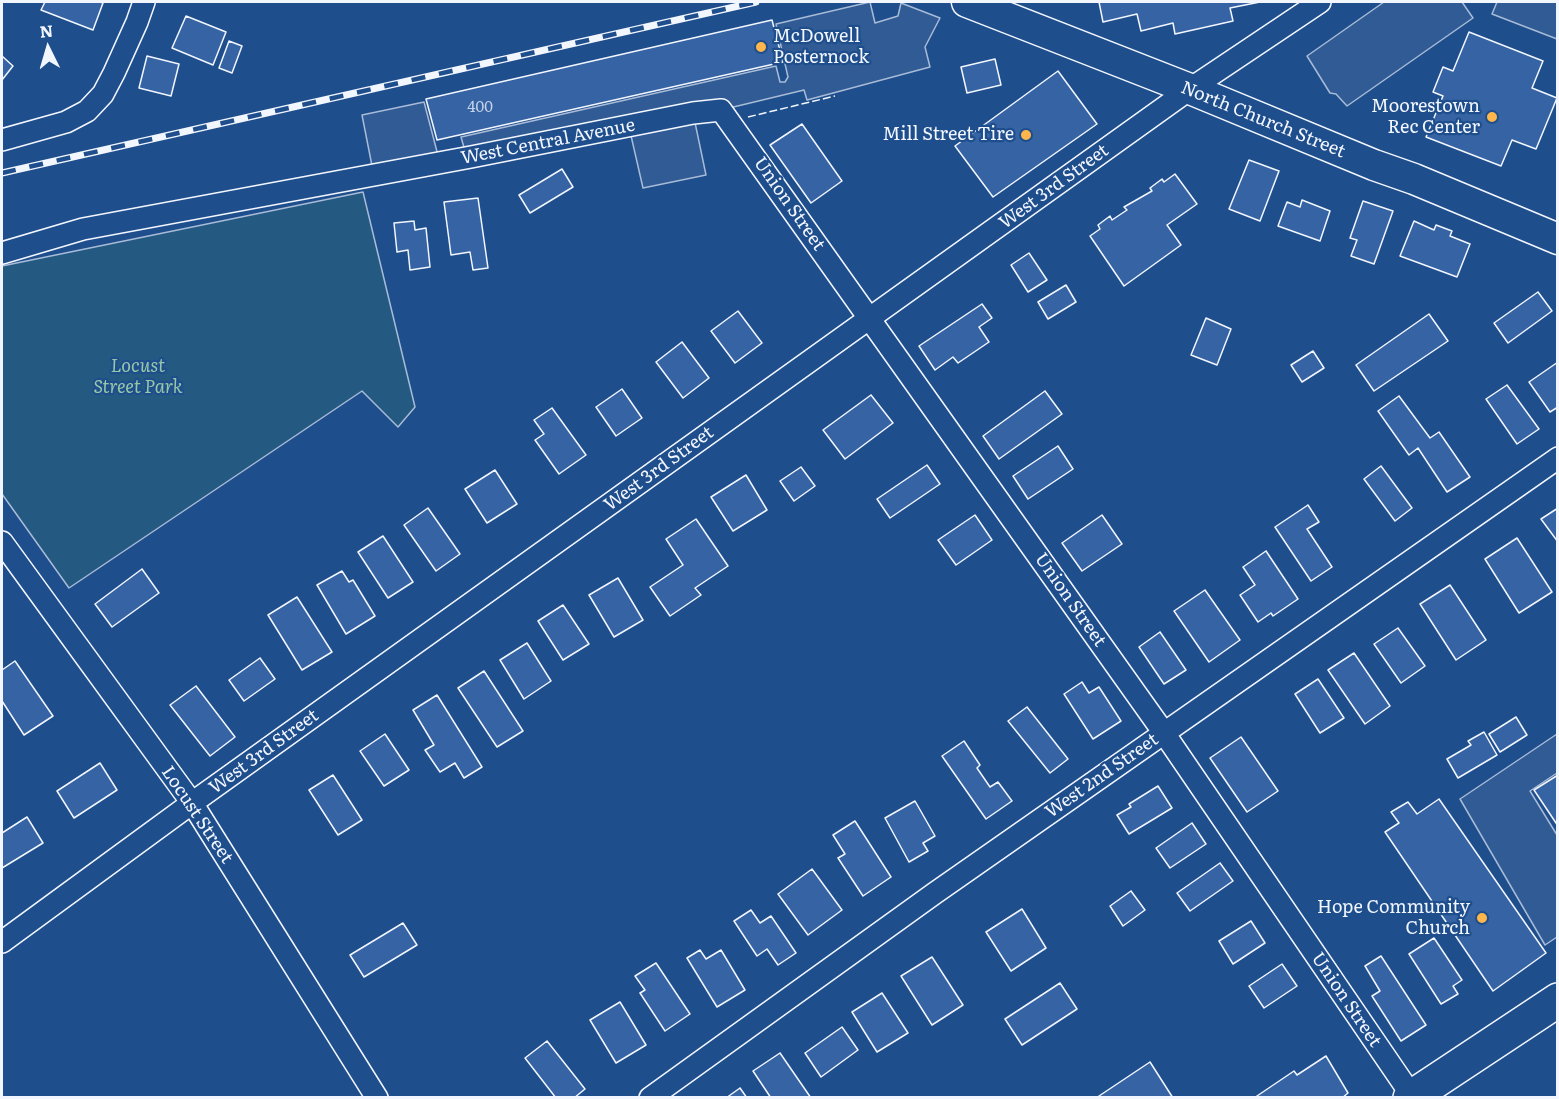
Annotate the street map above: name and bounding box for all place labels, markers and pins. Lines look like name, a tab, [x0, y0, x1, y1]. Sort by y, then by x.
place label: McDowell Posternock	[773, 26, 869, 68]
marker: McDowell Posternock	[754, 40, 768, 54]
place label: Moorestown Rec Center	[1371, 96, 1480, 138]
marker: Moorestown Rec Center	[1485, 110, 1499, 124]
place label: Mill Street Tire	[883, 124, 1014, 146]
marker: Mill Street Tire	[1019, 128, 1033, 142]
place label: Hope Community Church	[1317, 897, 1470, 940]
marker: Hope Community Church	[1475, 911, 1489, 925]

